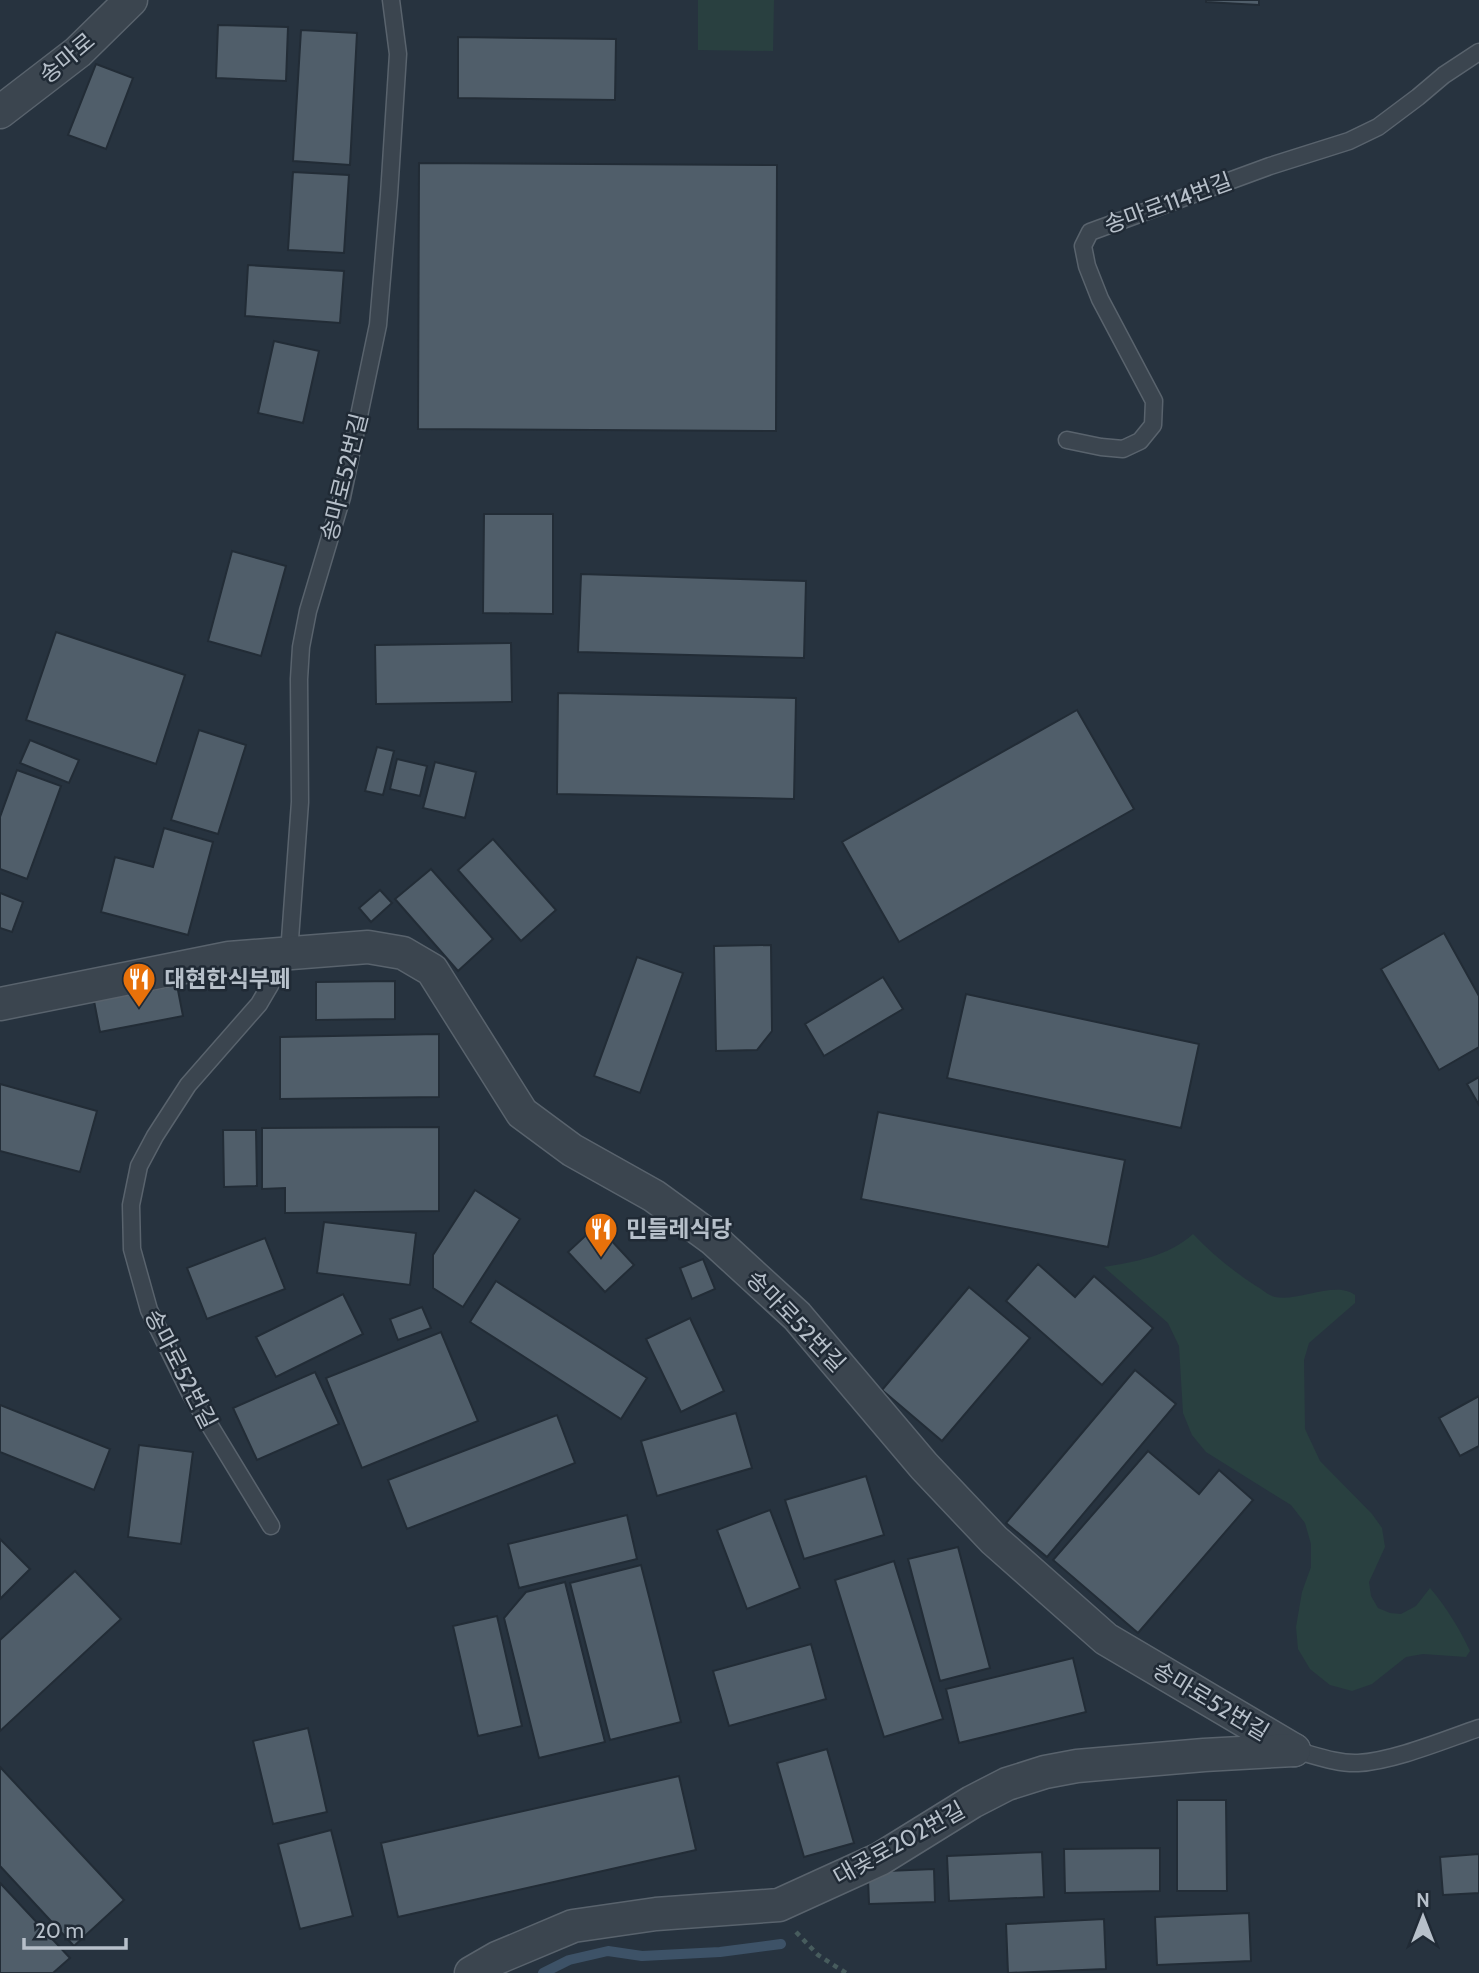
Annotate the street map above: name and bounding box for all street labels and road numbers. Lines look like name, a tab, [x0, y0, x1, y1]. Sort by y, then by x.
street label: 송마로	[34, 27, 100, 89]
street label: 송마로114번길	[1100, 167, 1236, 239]
street label: 송마로52번길	[315, 410, 373, 544]
street label: 송마로52번길	[741, 1264, 851, 1378]
street label: 송마로52번길	[139, 1305, 223, 1433]
street label: 송마로52번길	[1148, 1655, 1274, 1747]
street label: 대곶로202번길	[828, 1795, 970, 1891]

